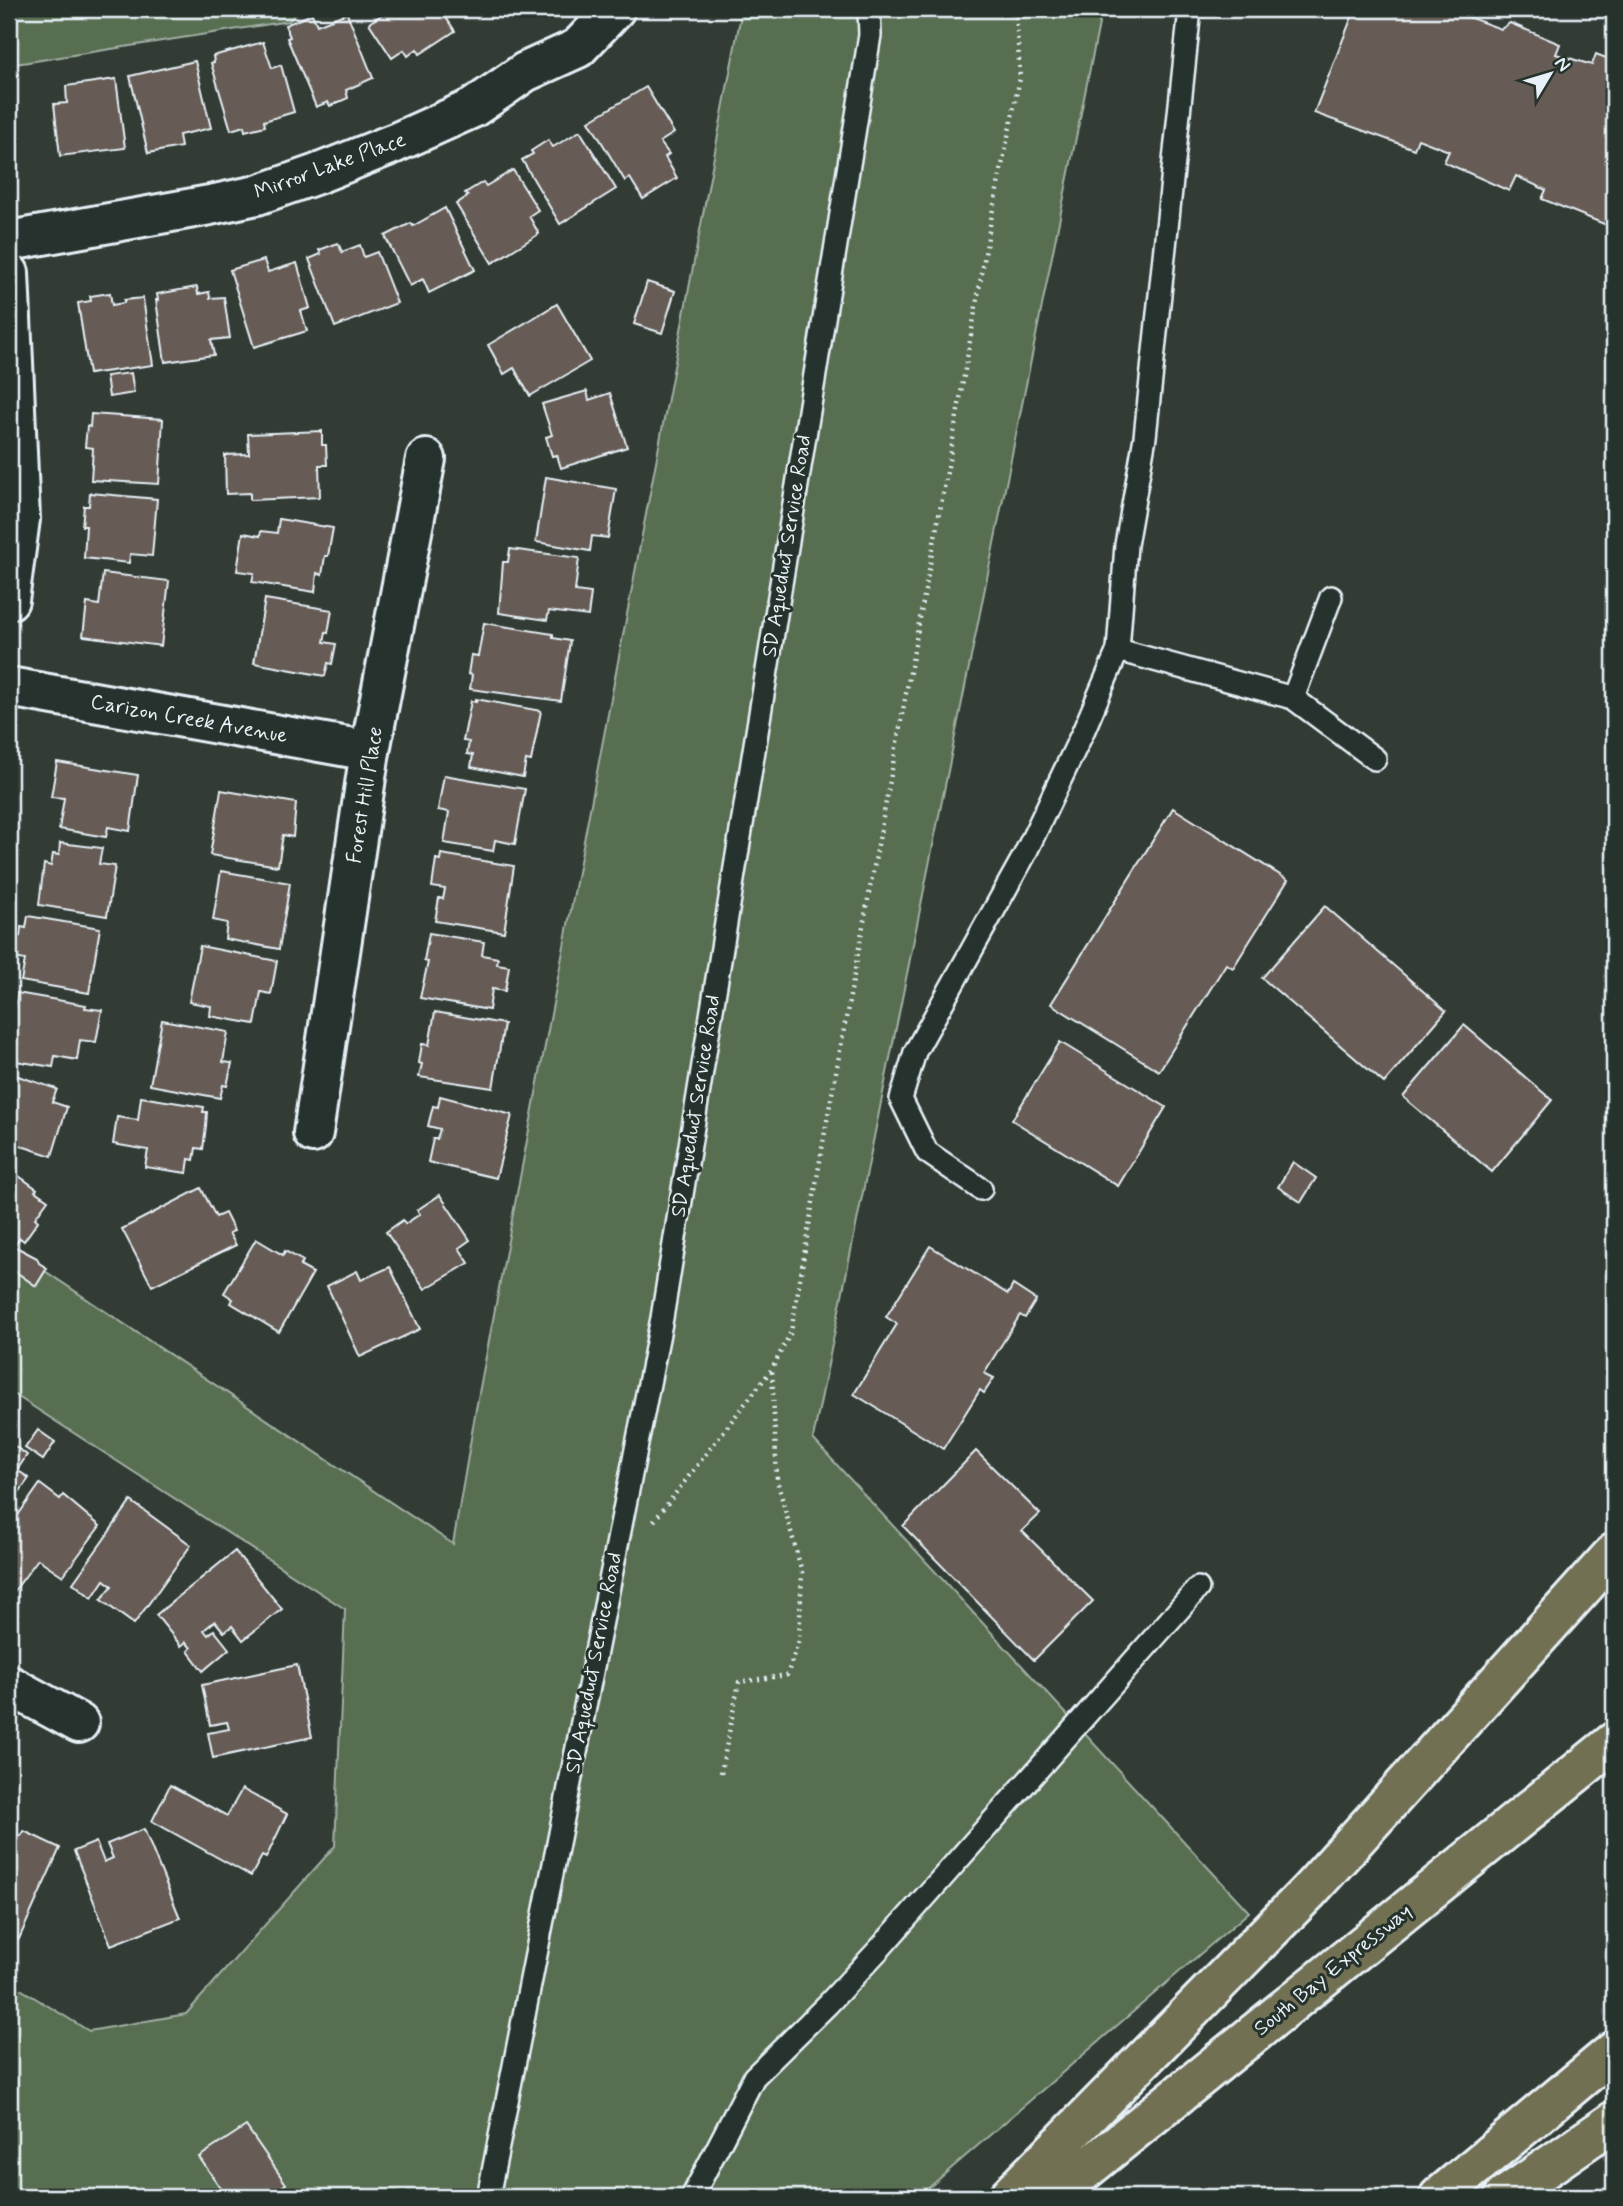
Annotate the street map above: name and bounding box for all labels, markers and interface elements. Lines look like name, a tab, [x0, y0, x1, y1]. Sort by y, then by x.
north arrow	[1514, 38, 1584, 108]
text: N	[1548, 52, 1576, 77]
street label: Mirror Lake Place	[250, 126, 410, 206]
street label: SD Aqueduct Service Road	[756, 433, 818, 659]
street label: Carizon Creek Avenue	[88, 688, 290, 750]
street label: Forest Hill Place	[340, 725, 390, 865]
street label: SD Aqueduct Service Road	[665, 993, 727, 1219]
street label: SD Aqueduct Service Road	[559, 1550, 629, 1776]
street label: South Bay Expressway	[1248, 1898, 1418, 2042]

